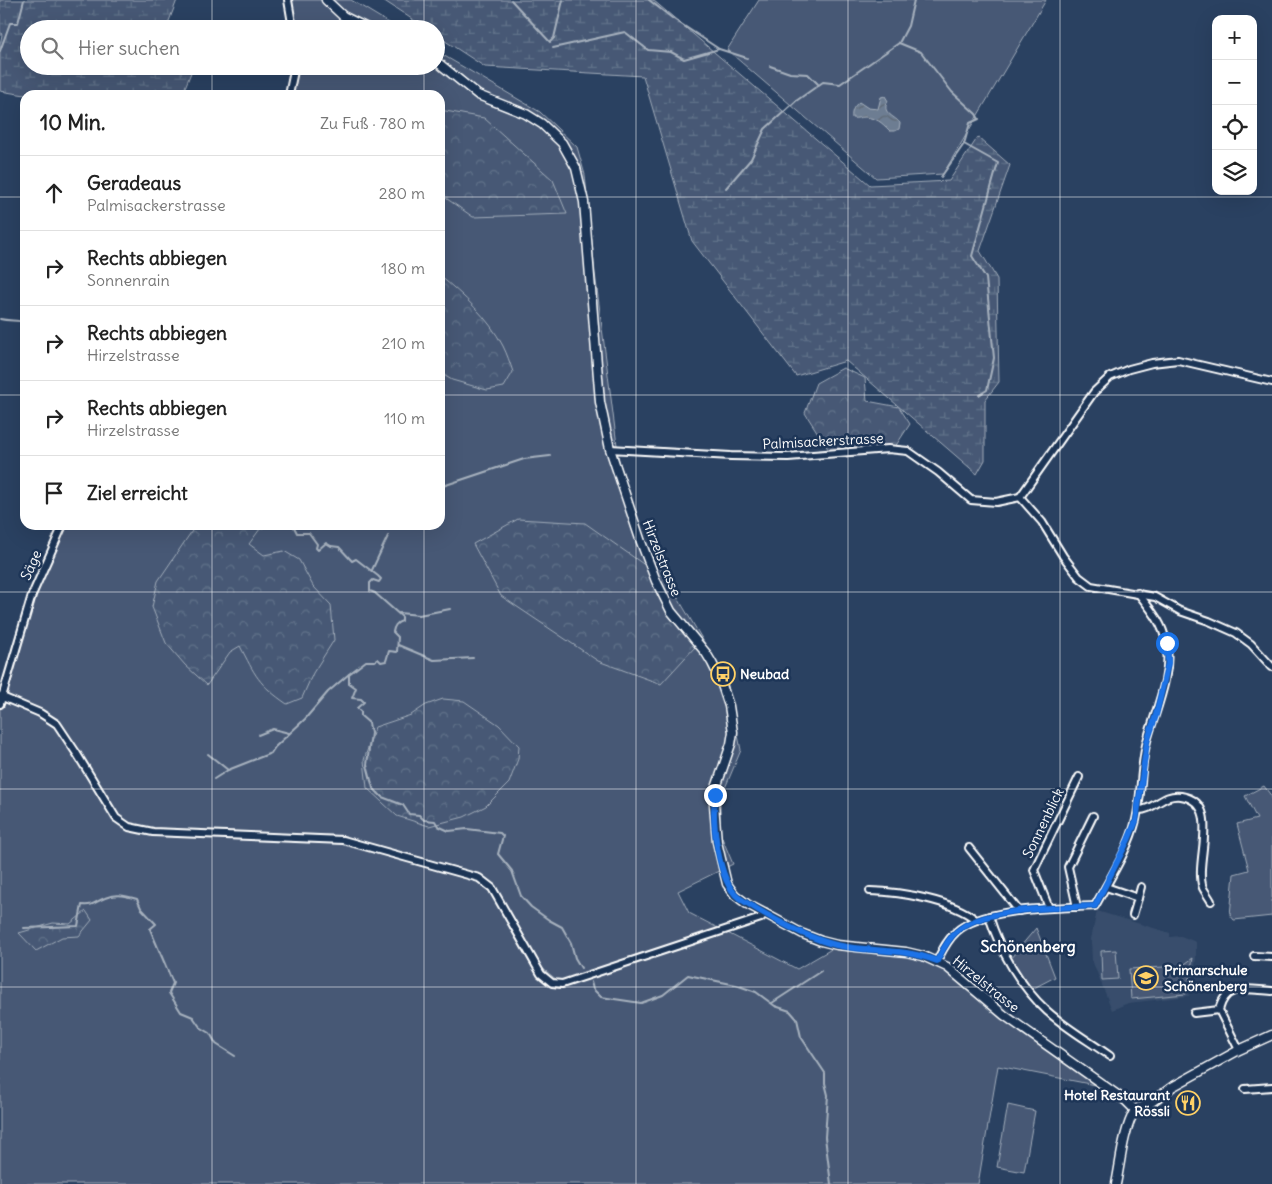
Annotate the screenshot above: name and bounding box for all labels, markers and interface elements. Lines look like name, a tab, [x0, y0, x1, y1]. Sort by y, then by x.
map controls	[1212, 15, 1257, 195]
button: +	[1212, 15, 1257, 60]
search box	[20, 20, 445, 75]
icon: search	[38, 34, 66, 62]
text: Hier suchen	[78, 36, 180, 60]
button: −	[1212, 60, 1257, 105]
button: locate	[1212, 105, 1257, 150]
text: 10 Min.	[40, 109, 105, 136]
text: Zu Fuß · 780 m	[320, 113, 425, 133]
button: layers	[1212, 150, 1257, 195]
text: Geradeaus	[87, 171, 181, 195]
icon: ahead	[40, 179, 68, 207]
text: 280 m	[379, 183, 425, 203]
text: Palmisackerstrasse	[87, 195, 226, 215]
text: Rechts abbiegen	[87, 246, 227, 270]
icon: right	[40, 254, 68, 282]
text: 180 m	[381, 258, 425, 278]
text: Sonnenrain	[87, 270, 170, 290]
text: Rechts abbiegen	[87, 321, 227, 345]
icon: right	[40, 329, 68, 357]
text: 210 m	[382, 333, 425, 353]
text: Hirzelstrasse	[87, 345, 180, 365]
text: Rechts abbiegen	[87, 396, 227, 420]
icon: right	[40, 404, 68, 432]
text: 110 m	[384, 408, 425, 428]
text: Hirzelstrasse	[87, 420, 180, 440]
street label: Palmisackerstrasse	[762, 429, 884, 453]
icon: arrive	[40, 479, 68, 507]
text: Ziel erreicht	[87, 481, 188, 505]
street label: Hirzelstrasse	[638, 517, 686, 599]
street label: Säge	[16, 547, 46, 583]
route start	[1156, 632, 1179, 655]
bus stop icon: Neubad	[710, 661, 736, 687]
place label: Neubad	[740, 665, 790, 683]
route end	[704, 784, 727, 807]
street label: Sonnenblick	[1018, 785, 1068, 861]
district label: Schönenberg	[980, 936, 1076, 957]
street label: Hirzelstrasse	[949, 952, 1023, 1016]
place label: Primarschule Schönenberg	[1164, 961, 1248, 995]
school or university icon: Primarschule Schönenberg	[1133, 965, 1159, 991]
place label: Hotel Restaurant Rössli	[1064, 1086, 1170, 1120]
restaurant icon: Hotel Restaurant Rössli	[1175, 1090, 1201, 1116]

